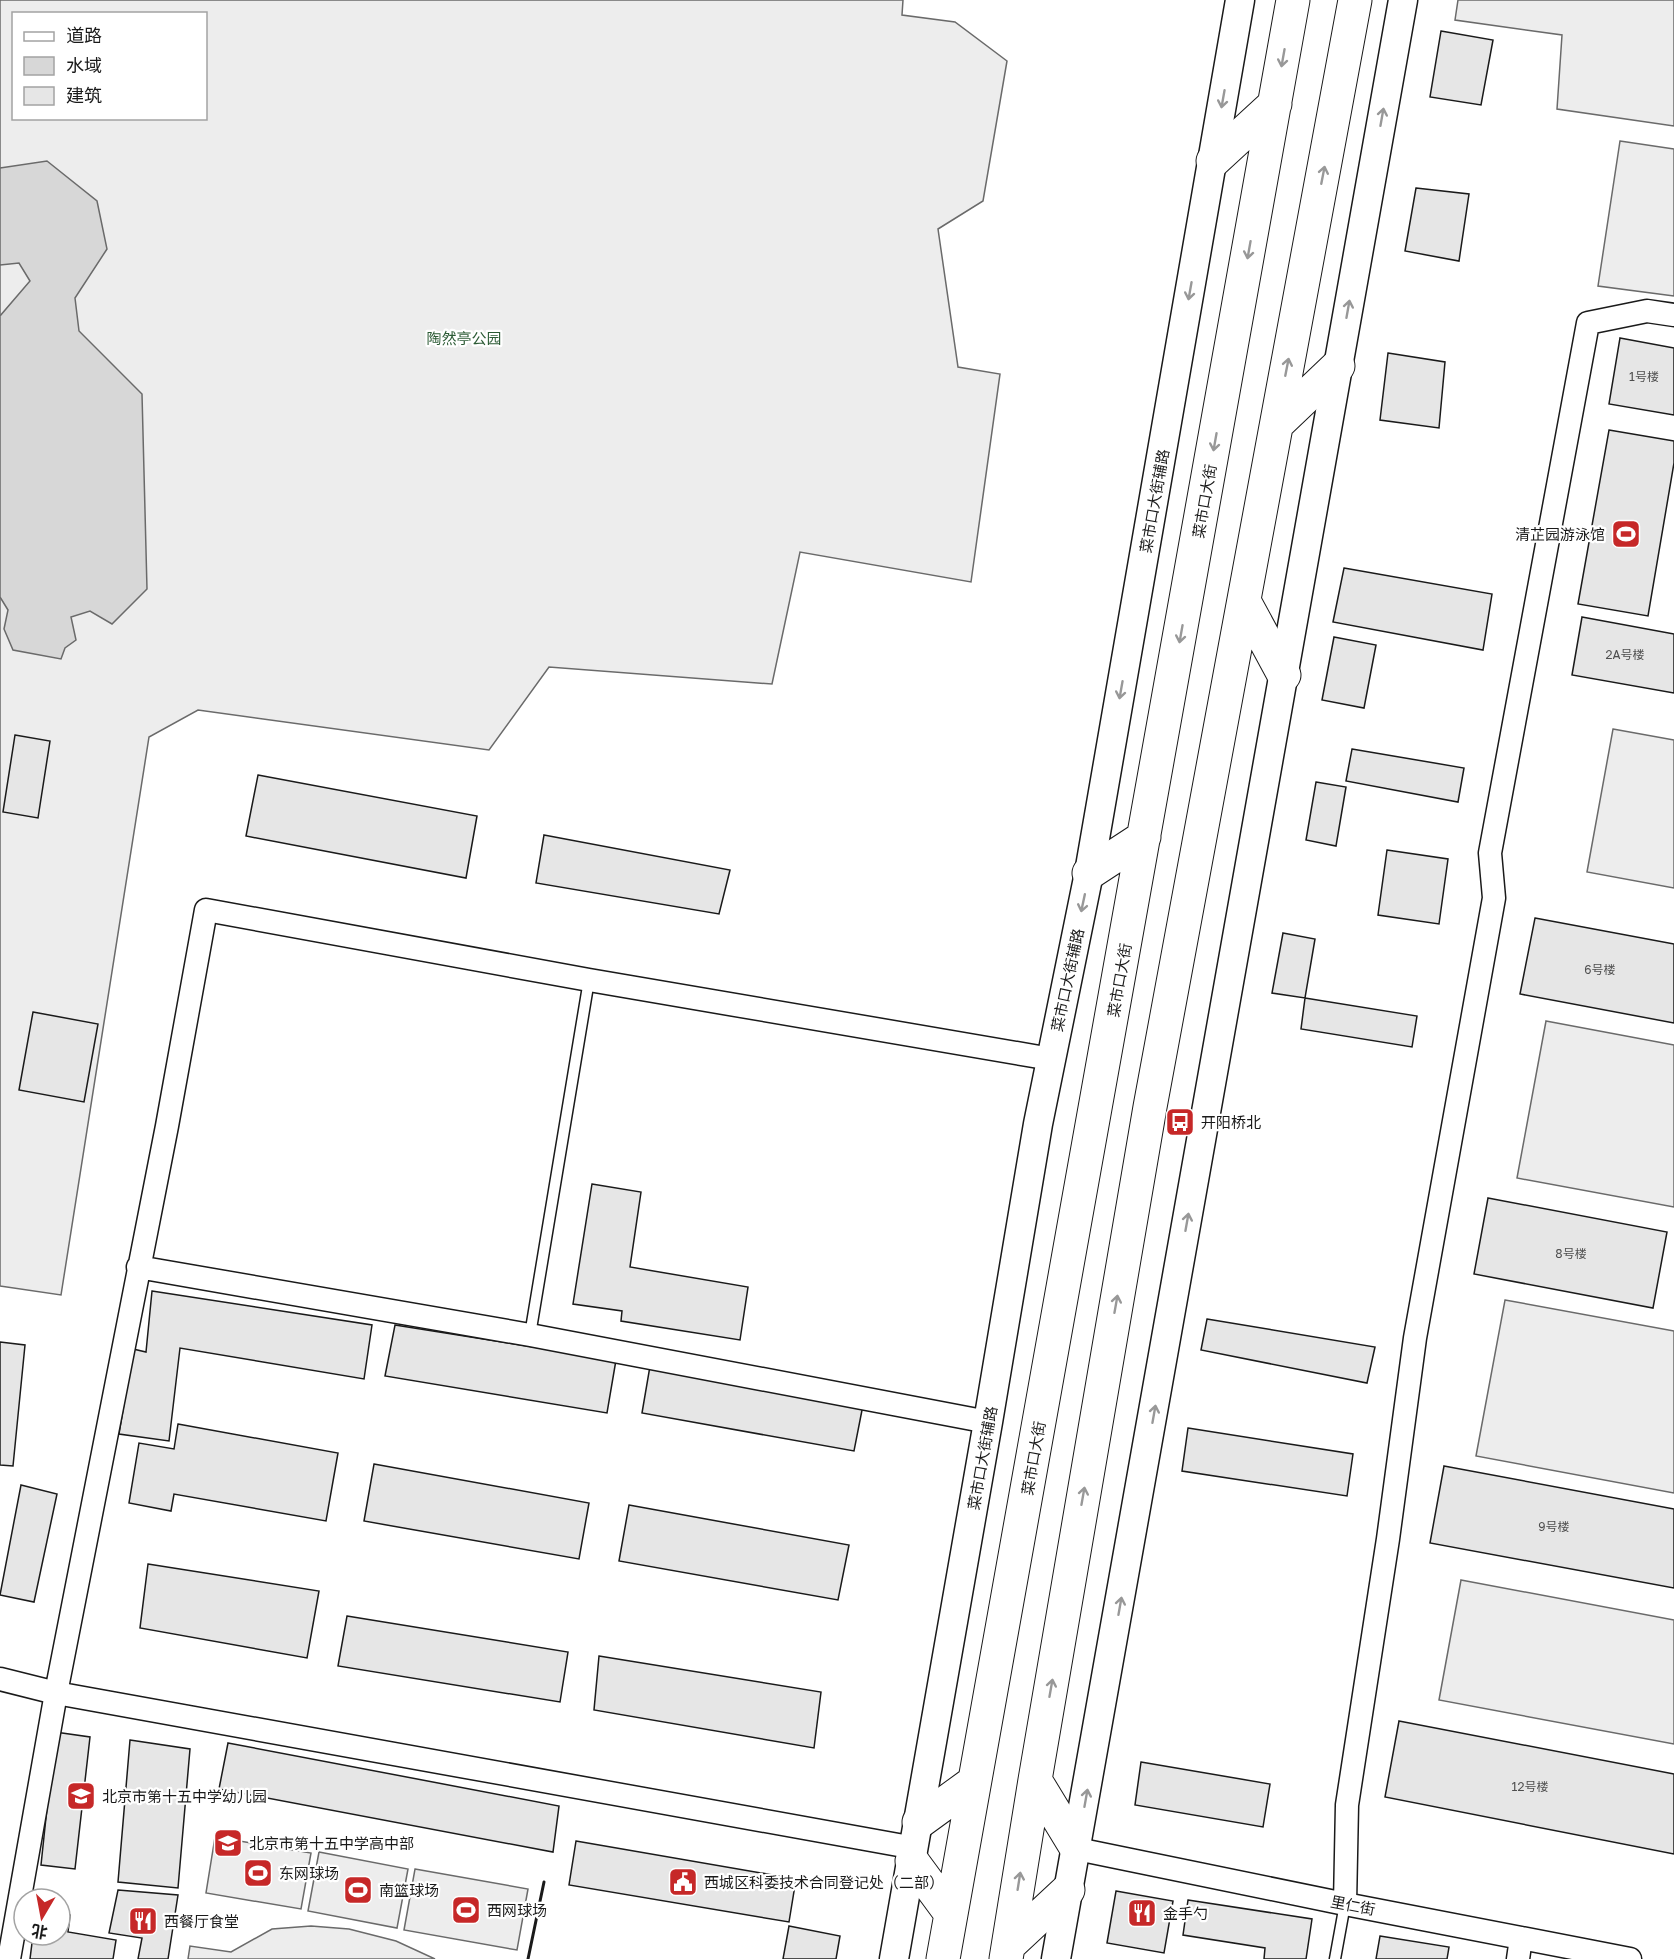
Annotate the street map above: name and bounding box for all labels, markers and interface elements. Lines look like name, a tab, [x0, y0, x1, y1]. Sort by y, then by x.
legend	[12, 12, 207, 120]
text: 道路	[66, 24, 102, 46]
one-way arrow	[1277, 47, 1288, 67]
text: 水域	[66, 54, 102, 76]
text: 建筑	[66, 84, 102, 106]
one-way arrow	[1218, 89, 1229, 108]
one-way arrow	[1377, 108, 1388, 127]
one-way arrow	[1318, 166, 1329, 185]
one-way arrow	[1243, 239, 1254, 259]
one-way arrow	[1184, 281, 1195, 301]
one-way arrow	[1343, 300, 1354, 319]
park label: 陶然亭公园	[426, 329, 502, 347]
one-way arrow	[1282, 357, 1293, 377]
house number: 1号楼	[1629, 369, 1659, 384]
one-way arrow	[1209, 431, 1220, 451]
street label: 菜市口大街辅路	[1136, 448, 1172, 554]
street label: 菜市口大街	[1189, 462, 1219, 540]
sports icon: 清芷园游泳馆	[1610, 518, 1642, 550]
place label: 清芷园游泳馆	[1515, 525, 1605, 543]
one-way arrow	[1175, 623, 1186, 643]
house number: 2A号楼	[1605, 647, 1645, 662]
one-way arrow	[1115, 680, 1126, 700]
one-way arrow	[1077, 893, 1088, 912]
street label: 菜市口大街辅路	[1047, 927, 1087, 1033]
street label: 菜市口大街	[1104, 941, 1134, 1019]
house number: 6号楼	[1584, 962, 1616, 977]
bus stop icon: 开阳桥北	[1164, 1106, 1196, 1138]
place label: 开阳桥北	[1201, 1113, 1261, 1131]
one-way arrow	[1182, 1213, 1193, 1232]
house number: 8号楼	[1555, 1246, 1587, 1261]
one-way arrow	[1111, 1294, 1122, 1314]
street label: 菜市口大街辅路	[964, 1405, 1000, 1511]
one-way arrow	[1148, 1405, 1159, 1424]
street label: 菜市口大街	[1018, 1419, 1048, 1497]
one-way arrow	[1078, 1487, 1089, 1506]
house number: 9号楼	[1538, 1519, 1570, 1534]
one-way arrow	[1115, 1597, 1126, 1617]
one-way arrow	[1045, 1679, 1056, 1698]
house number: 12号楼	[1512, 1779, 1548, 1794]
school or university icon: 北京市第十五中学幼儿园	[65, 1780, 97, 1812]
place label: 北京市第十五中学幼儿园	[102, 1787, 267, 1805]
one-way arrow	[1081, 1789, 1092, 1809]
school or university icon: 北京市第十五中学高中部	[212, 1827, 244, 1859]
place label: 北京市第十五中学高中部	[249, 1834, 414, 1852]
sports icon: 东网球场	[242, 1857, 274, 1889]
place label: 东网球场	[279, 1864, 339, 1882]
public building icon: 西城区科委技术合同登记处（二部）	[667, 1866, 699, 1898]
one-way arrow	[1014, 1871, 1025, 1891]
place label: 西城区科委技术合同登记处（二部）	[704, 1873, 944, 1891]
sports icon: 南篮球场	[342, 1874, 374, 1906]
place label: 南篮球场	[379, 1881, 439, 1899]
north arrow	[12, 1887, 72, 1947]
street label: 里仁街	[1329, 1892, 1377, 1918]
sports icon: 西网球场	[450, 1894, 482, 1926]
restaurant icon: 金手勺	[1126, 1897, 1158, 1929]
place label: 西网球场	[487, 1901, 547, 1919]
place label: 金手勺	[1163, 1904, 1208, 1922]
restaurant icon: 西餐厅食堂	[127, 1905, 159, 1937]
place label: 西餐厅食堂	[164, 1912, 239, 1930]
text: 北	[30, 1921, 49, 1943]

